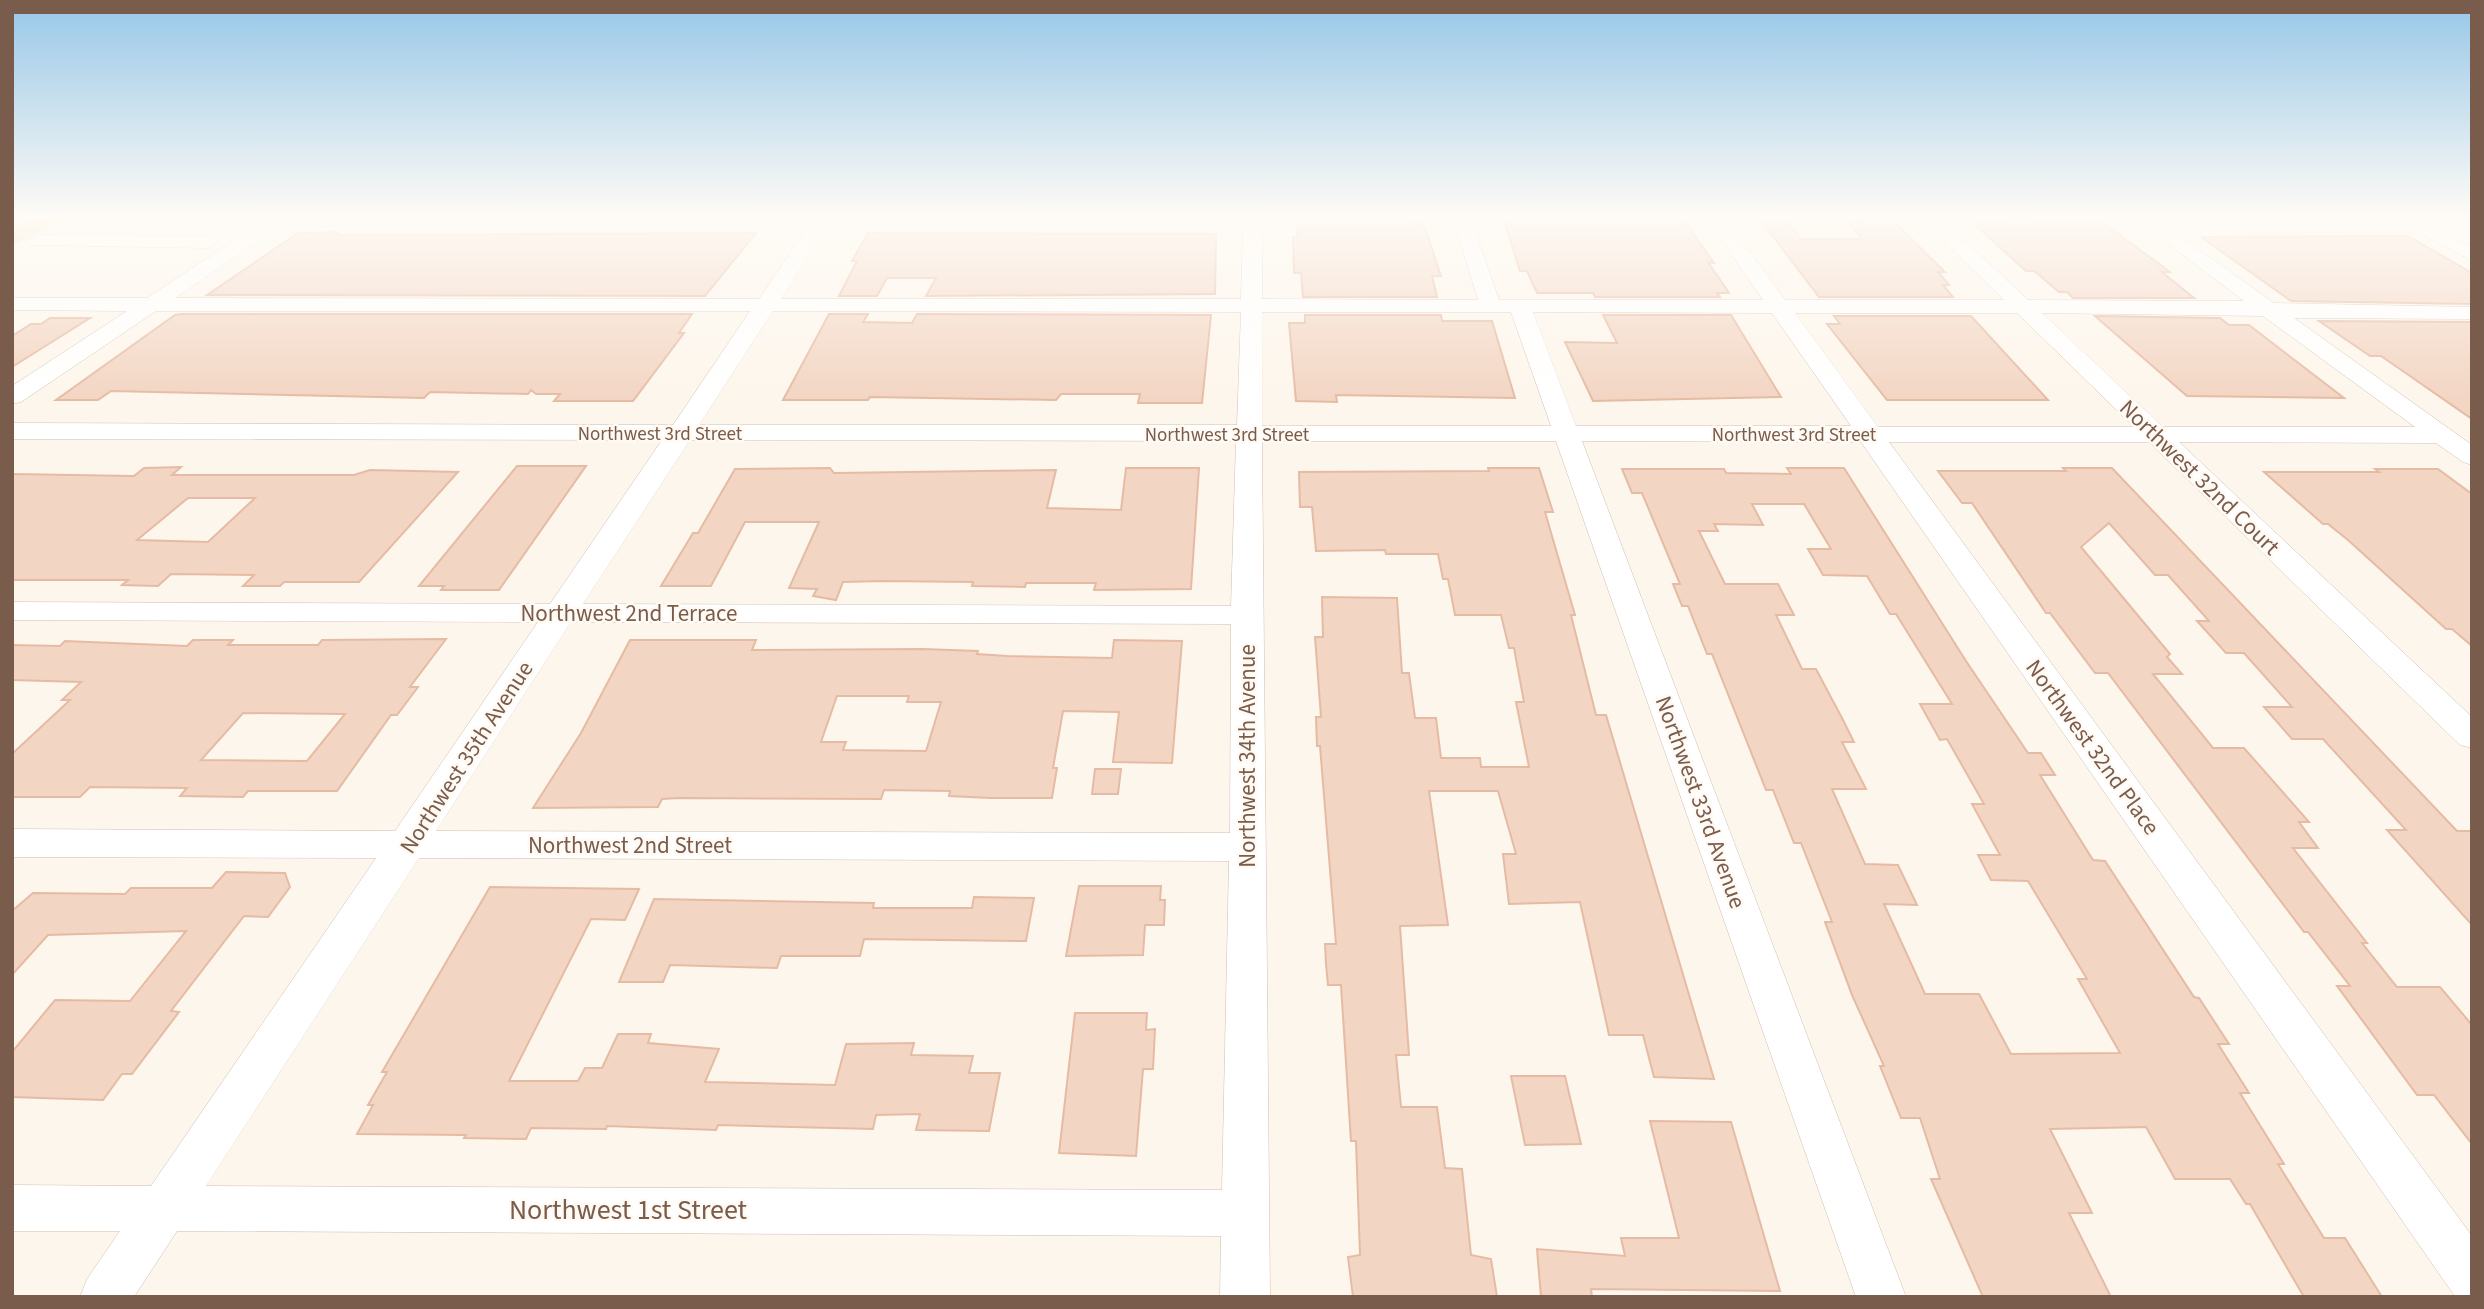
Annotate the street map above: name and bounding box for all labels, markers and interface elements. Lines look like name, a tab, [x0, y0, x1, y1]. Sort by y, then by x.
street label: Northwest 32nd Court	[2112, 392, 2287, 563]
street label: Northwest 3rd Street	[578, 421, 743, 448]
street label: Northwest 3rd Street	[1145, 422, 1310, 449]
street label: Northwest 3rd Street	[1712, 422, 1877, 449]
street label: Northwest 2nd Terrace	[520, 597, 738, 630]
street label: Northwest 34th Avenue	[1231, 644, 1264, 868]
street label: Northwest 32nd Place	[2018, 653, 2168, 842]
street label: Northwest 35th Avenue	[392, 654, 541, 860]
street label: Northwest 33rd Avenue	[1647, 691, 1754, 913]
street label: Northwest 2nd Street	[528, 829, 732, 862]
street label: Northwest 1st Street	[509, 1190, 748, 1230]

